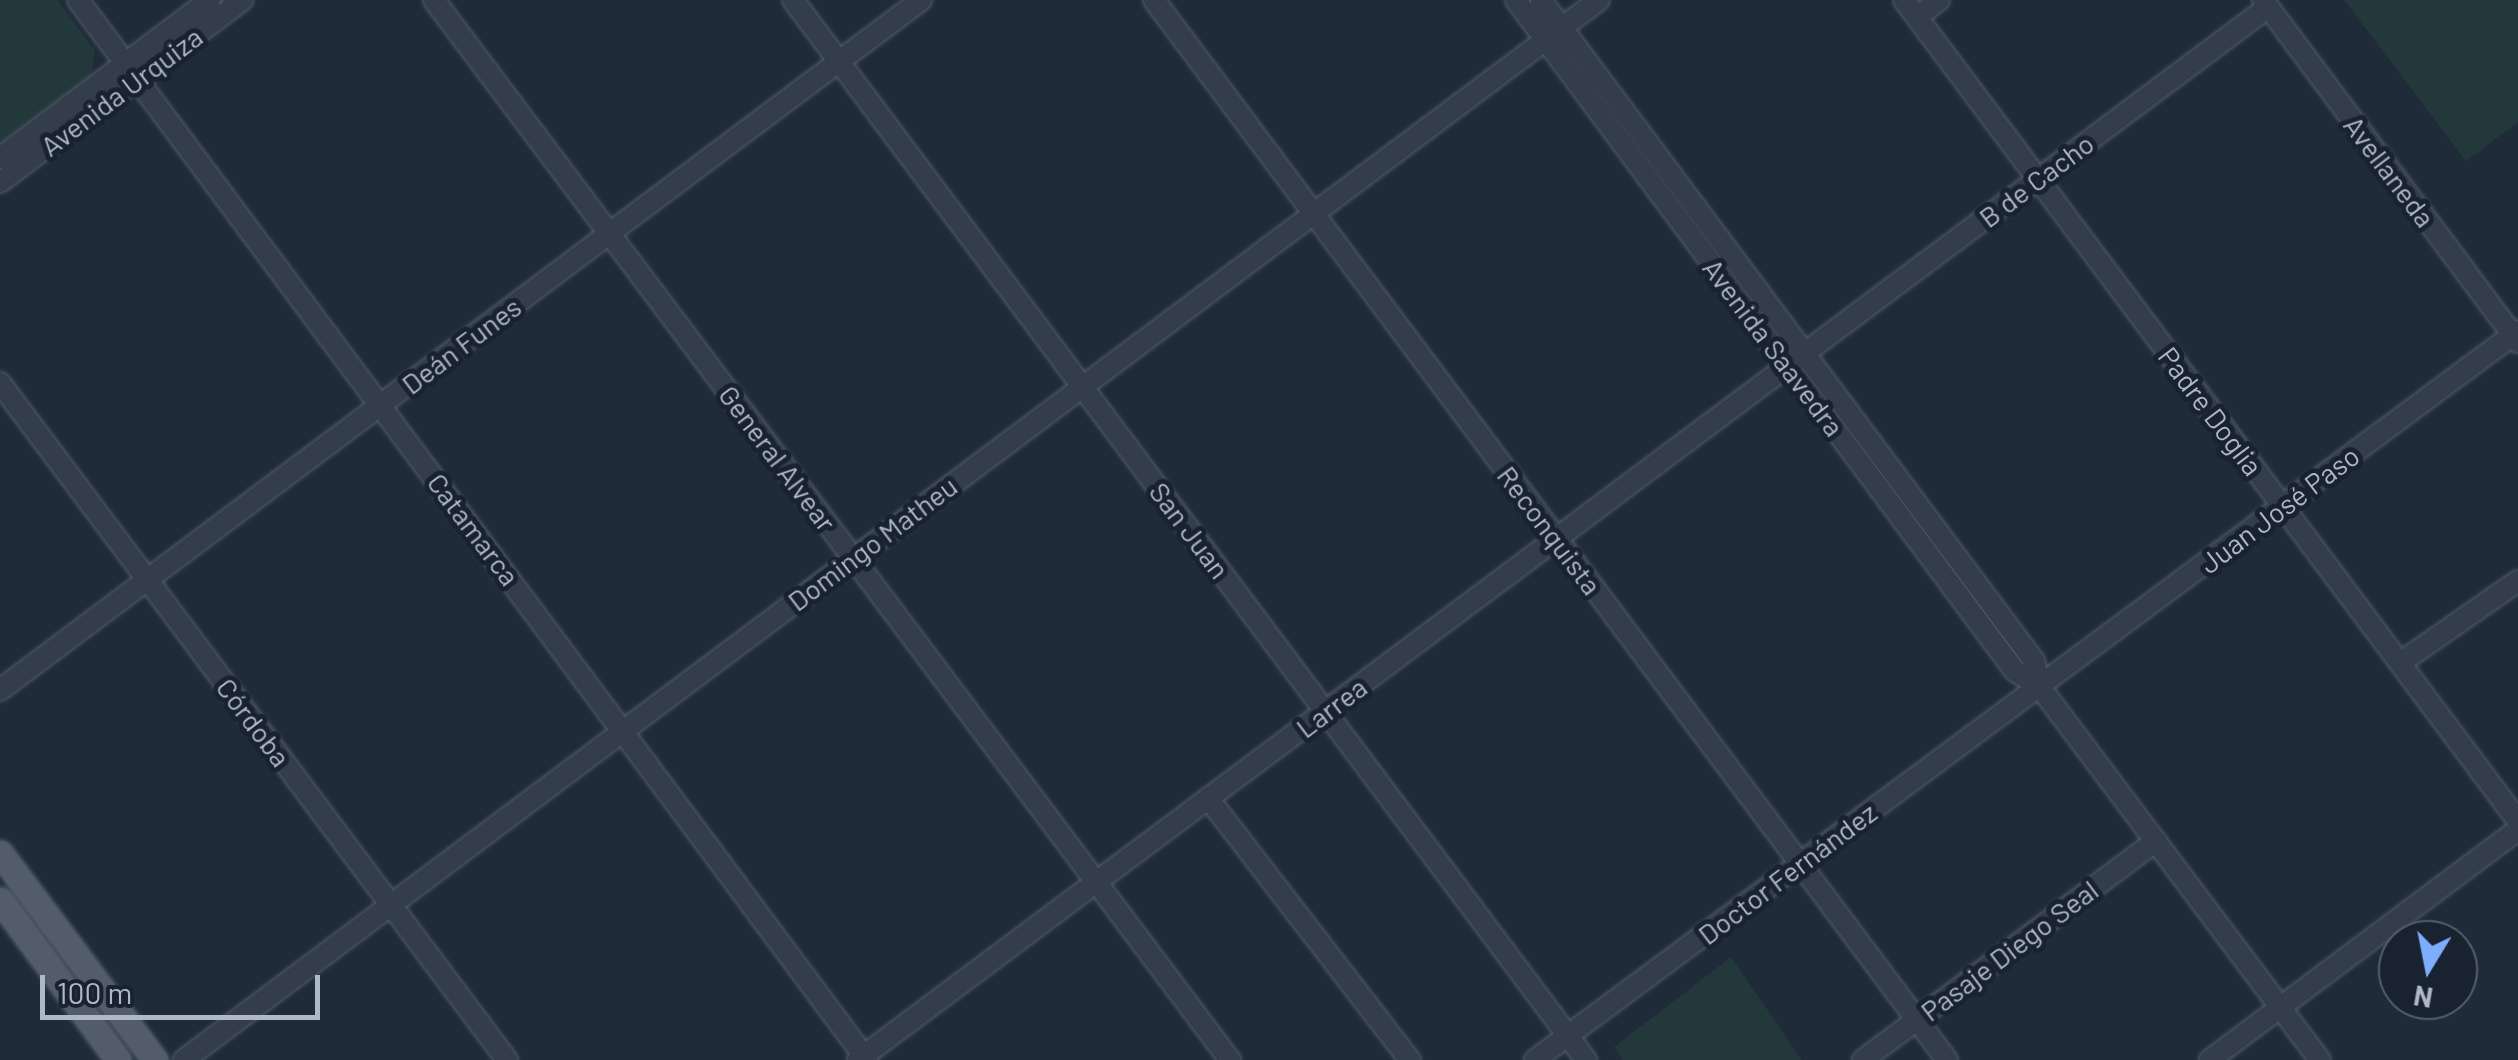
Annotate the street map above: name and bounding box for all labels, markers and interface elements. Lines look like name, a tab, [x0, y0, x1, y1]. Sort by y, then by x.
street label: Avenida Urquiza	[34, 19, 208, 163]
street label: Avellaneda	[2337, 109, 2443, 233]
street label: B de Cacho	[1972, 126, 2100, 234]
street label: Avenida Saavedra	[1696, 252, 1852, 442]
street label: Deán Funes	[395, 289, 527, 401]
street label: Padre Doglia	[2152, 340, 2270, 482]
street label: General Alvear	[712, 378, 844, 538]
street label: Juan José Paso	[2193, 438, 2365, 580]
street label: Reconquista	[1491, 459, 1609, 601]
street label: Catamarca	[421, 466, 527, 592]
street label: Domingo Matheu	[781, 468, 963, 618]
street label: San Juan	[1143, 475, 1237, 585]
street label: Larrea	[1289, 670, 1373, 744]
street label: Córdoba	[210, 671, 298, 773]
street label: Doctor Fernández	[1691, 795, 1883, 951]
street label: Pasaje Diego Seal	[1914, 872, 2104, 1028]
north arrow	[2378, 920, 2478, 1020]
scale bar	[45, 955, 325, 1017]
text: 100 m	[57, 974, 132, 1010]
text: N	[2411, 979, 2435, 1016]

